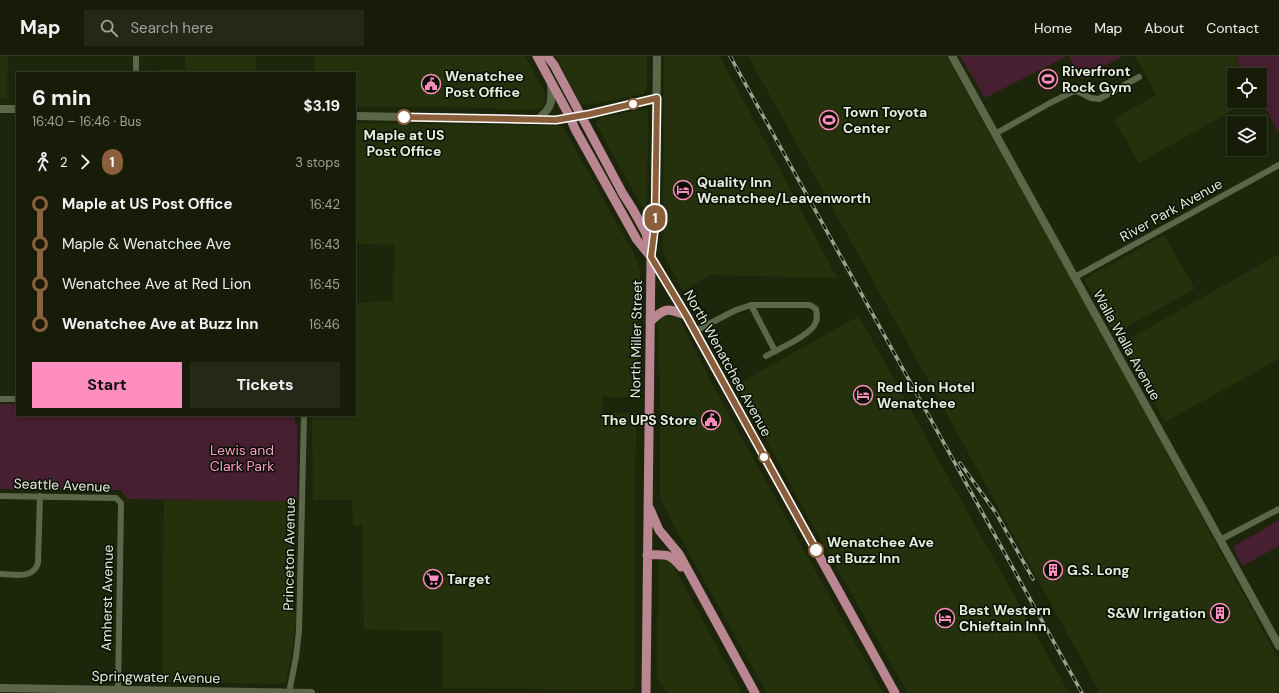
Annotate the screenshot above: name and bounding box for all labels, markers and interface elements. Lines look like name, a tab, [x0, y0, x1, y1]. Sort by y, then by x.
search box	[84, 10, 364, 46]
text: Map	[20, 15, 60, 40]
icon: search	[98, 17, 120, 39]
text: Search here	[130, 18, 213, 38]
text: Home	[1034, 19, 1072, 37]
text: Map	[1094, 19, 1122, 37]
text: About	[1144, 19, 1184, 37]
text: Contact	[1206, 19, 1259, 37]
place label: Riverfront Rock Gym	[1062, 62, 1131, 96]
place label: Wenatchee Post Office	[445, 67, 524, 101]
sports icon: Riverfront Rock Gym	[1037, 68, 1059, 90]
map controls	[1227, 68, 1267, 156]
button: locate	[1227, 68, 1267, 108]
public building icon: Wenatchee Post Office	[420, 73, 442, 95]
text: 6 min	[32, 83, 91, 112]
text: $3.19	[304, 96, 340, 116]
unlabelled marker	[627, 98, 639, 110]
place label: Town Toyota Center	[843, 103, 927, 137]
marker: Maple at US Post Office	[396, 109, 412, 125]
sports icon: Town Toyota Center	[818, 109, 840, 131]
text: 16:40 – 16:46 · Bus	[32, 113, 141, 130]
button: layers	[1227, 116, 1267, 156]
place label: Maple at US Post Office	[364, 126, 444, 160]
icon: walk	[32, 151, 54, 173]
icon: forward	[74, 151, 96, 173]
text: 1	[110, 153, 115, 171]
text: 2	[60, 154, 68, 171]
text: 3 stops	[295, 154, 340, 171]
place label: Quality Inn Wenatchee/Leavenworth	[697, 173, 871, 207]
street label: River Park Avenue	[1117, 174, 1225, 246]
hotel icon: Quality Inn Wenatchee/Leavenworth	[672, 179, 694, 201]
text: Maple at US Post Office	[62, 194, 232, 214]
text: 16:42	[310, 196, 340, 213]
line badge: 1	[642, 205, 668, 231]
text: 1	[652, 209, 658, 227]
text: Maple & Wenatchee Ave	[62, 234, 231, 254]
text: 16:43	[310, 236, 340, 253]
text: Wenatchee Ave at Red Lion	[62, 274, 251, 294]
text: 16:45	[309, 276, 340, 293]
street label: North Miller Street	[626, 280, 646, 398]
street label: North Wenatchee Avenue	[680, 286, 776, 440]
street label: Walla Walla Avenue	[1089, 287, 1165, 403]
text: Wenatchee Ave at Buzz Inn	[62, 314, 259, 334]
text: 16:46	[309, 316, 340, 333]
button: Start	[32, 362, 182, 408]
button: Tickets	[190, 362, 340, 408]
place label: Red Lion Hotel Wenatchee	[877, 378, 975, 412]
hotel icon: Red Lion Hotel Wenatchee	[852, 384, 874, 406]
public building icon: The UPS Store	[700, 409, 722, 431]
place label: The UPS Store	[601, 411, 697, 429]
park label: Lewis and Clark Park	[210, 441, 274, 475]
unlabelled marker	[758, 451, 770, 463]
street label: Seattle Avenue	[13, 474, 111, 496]
street label: Princeton Avenue	[279, 497, 299, 611]
place label: Wenatchee Ave at Buzz Inn	[827, 533, 934, 567]
marker: Wenatchee Ave at Buzz Inn	[808, 542, 824, 558]
street label: Amherst Avenue	[97, 545, 117, 651]
building icon: G.S. Long	[1042, 559, 1064, 581]
place label: G.S. Long	[1067, 561, 1130, 579]
supermarket icon: Target	[422, 568, 444, 590]
place label: Target	[447, 570, 490, 588]
place label: Best Western Chieftain Inn	[959, 601, 1051, 635]
building icon: S&W Irrigation	[1209, 602, 1231, 624]
place label: S&W Irrigation	[1107, 604, 1206, 622]
hotel icon: Best Western Chieftain Inn	[934, 607, 956, 629]
street label: Springwater Avenue	[91, 667, 221, 687]

